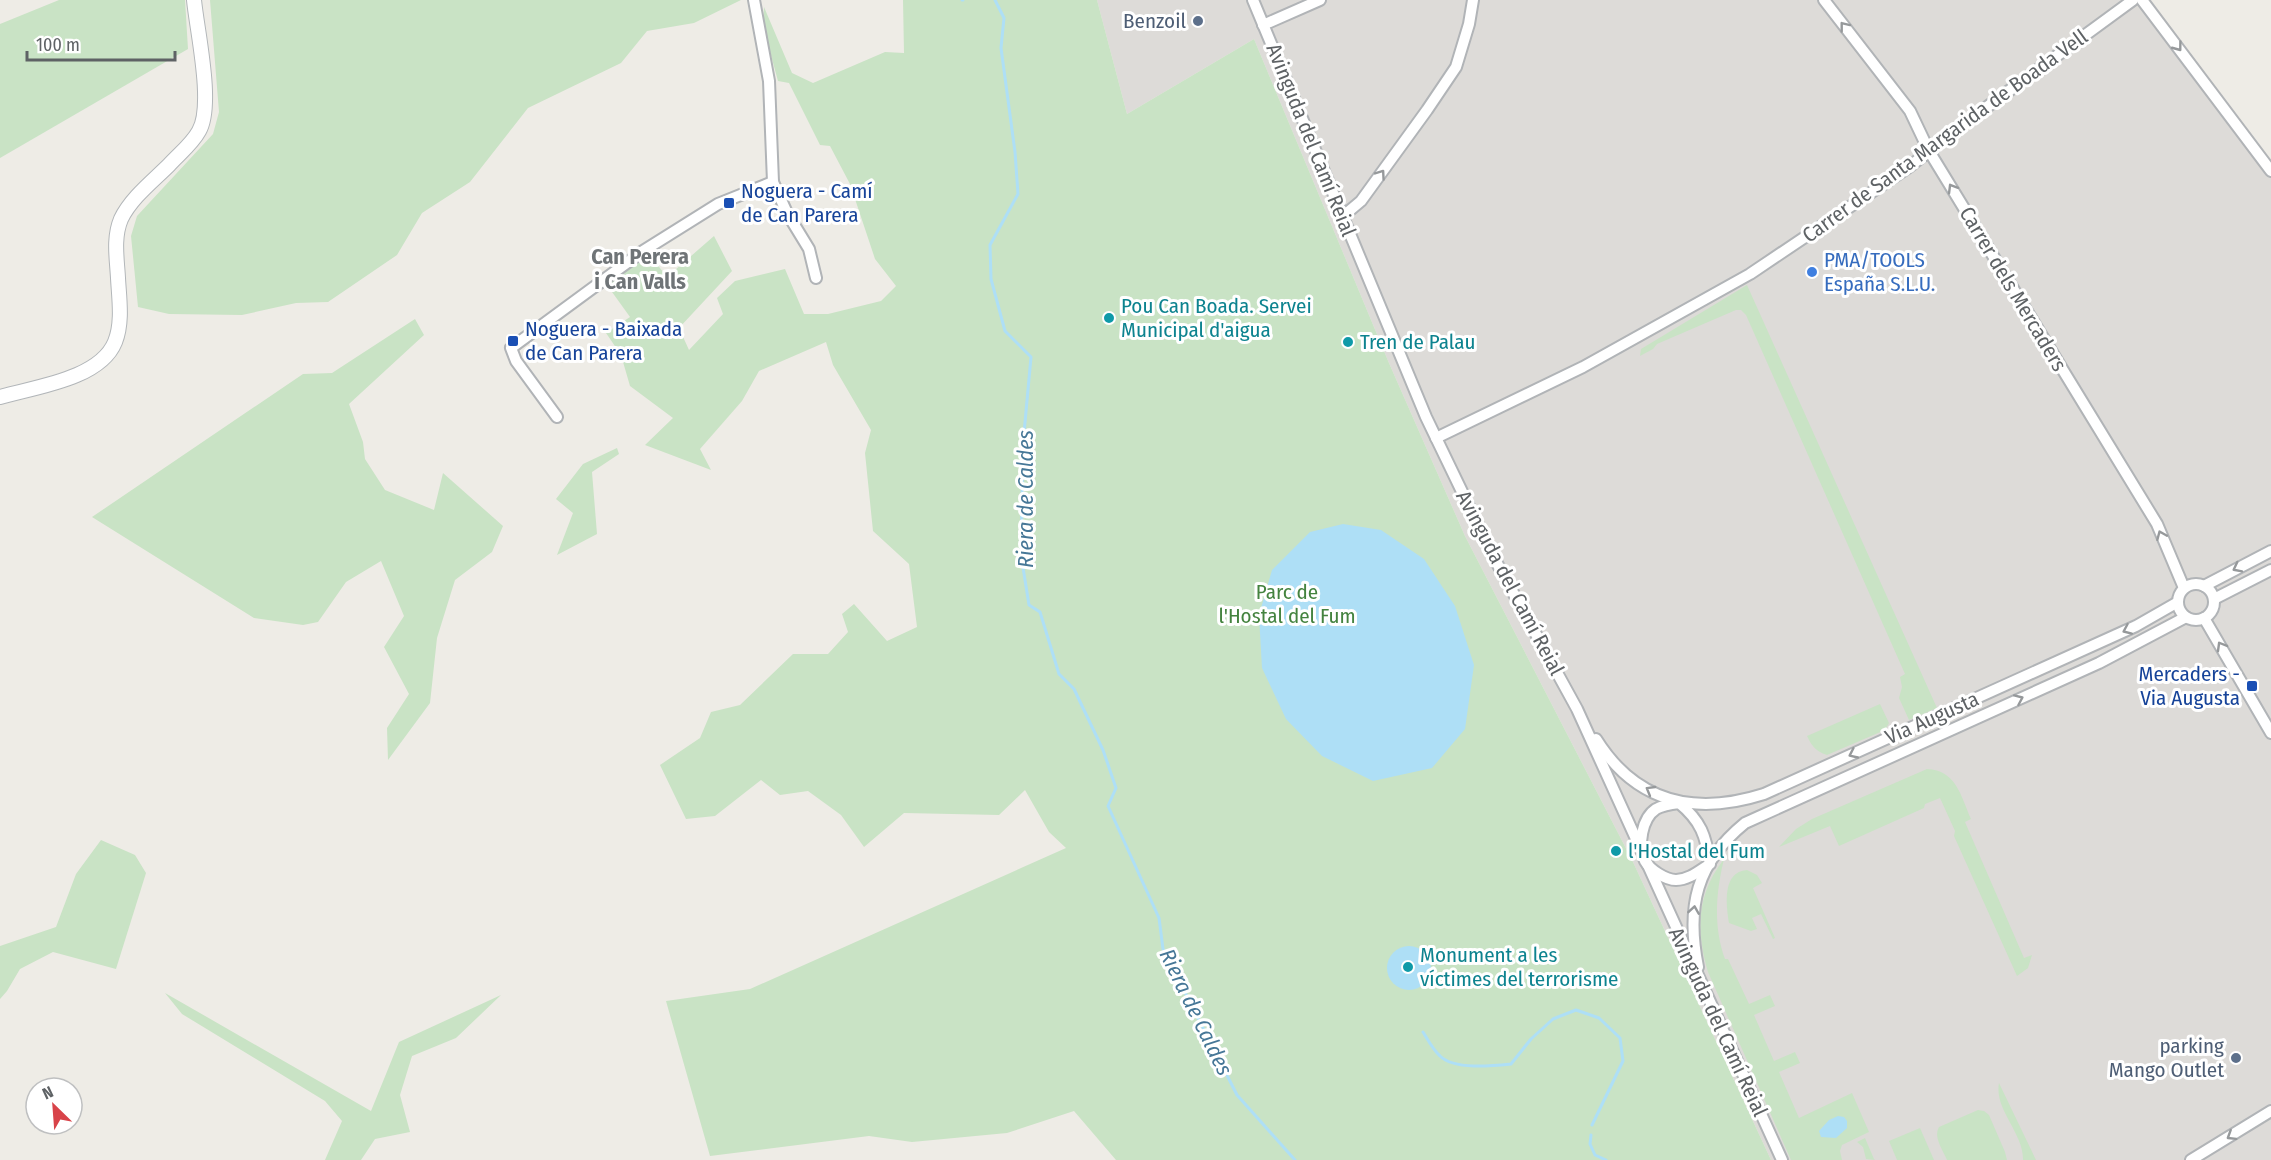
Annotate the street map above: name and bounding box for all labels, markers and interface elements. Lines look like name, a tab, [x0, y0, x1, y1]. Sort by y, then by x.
place label: Benzoil	[1123, 8, 1186, 34]
marker: Benzoil	[1191, 14, 1205, 28]
one-way arrow	[1841, 22, 1852, 33]
street label: Carrer de Santa Margarida de Boada Vell	[1797, 23, 2093, 248]
scale bar	[27, 24, 176, 62]
text: 100 m	[36, 34, 80, 56]
street label: Avinguda del Camí Reial	[1260, 40, 1362, 241]
one-way arrow	[2170, 40, 2181, 51]
one-way arrow	[1374, 169, 1385, 180]
place label: Noguera - Camí de Can Parera	[741, 178, 873, 228]
one-way arrow	[1947, 184, 1959, 194]
marker: Noguera - Camí de Can Parera	[722, 196, 736, 210]
street label: Carrer dels Mercaders	[1954, 202, 2072, 376]
district label: Can Perera i Can Valls	[591, 243, 689, 295]
place label: PMA/TOOLS España S.L.U.	[1824, 247, 1935, 297]
marker: PMA/TOOLS España S.L.U.	[1805, 265, 1819, 279]
place label: Pou Can Boada. Servei Municipal d'aigua	[1121, 293, 1312, 343]
marker: Pou Can Boada. Servei Municipal d'aigua	[1102, 311, 1116, 325]
place label: Noguera - Baixada de Can Parera	[525, 316, 682, 366]
place label: Tren de Palau	[1360, 329, 1475, 355]
marker: Noguera - Baixada de Can Parera	[506, 334, 520, 348]
marker: Tren de Palau	[1341, 335, 1355, 349]
water label: Riera de Caldes	[1012, 430, 1039, 568]
street label: Avinguda del Camí Reial	[1450, 486, 1570, 680]
one-way arrow	[2156, 530, 2168, 541]
one-way arrow	[2233, 561, 2244, 572]
park label: Parc de l'Hostal del Fum	[1218, 579, 1356, 629]
one-way arrow	[2122, 623, 2133, 635]
one-way arrow	[2216, 642, 2228, 652]
place label: Mercaders - Via Augusta	[2139, 661, 2240, 711]
marker: Mercaders - Via Augusta	[2245, 679, 2259, 693]
street label: Via Augusta	[1881, 686, 1983, 750]
one-way arrow	[2013, 694, 2024, 706]
one-way arrow	[1849, 746, 1860, 758]
one-way arrow	[1646, 786, 1656, 798]
place label: l'Hostal del Fum	[1628, 838, 1765, 864]
marker: l'Hostal del Fum	[1609, 844, 1623, 858]
one-way arrow	[1687, 905, 1699, 914]
street label: Avinguda del Camí Reial	[1663, 923, 1773, 1121]
place label: Monument a les víctimes del terrorisme	[1420, 942, 1618, 992]
water label: Riera de Caldes	[1154, 944, 1238, 1080]
marker: Monument a les víctimes del terrorisme	[1401, 960, 1415, 974]
place label: parking Mango Outlet	[2109, 1033, 2224, 1083]
marker: parking Mango Outlet	[2229, 1051, 2243, 1065]
north arrow	[24, 1076, 84, 1136]
text: N	[40, 1082, 56, 1103]
one-way arrow	[2227, 1128, 2237, 1140]

